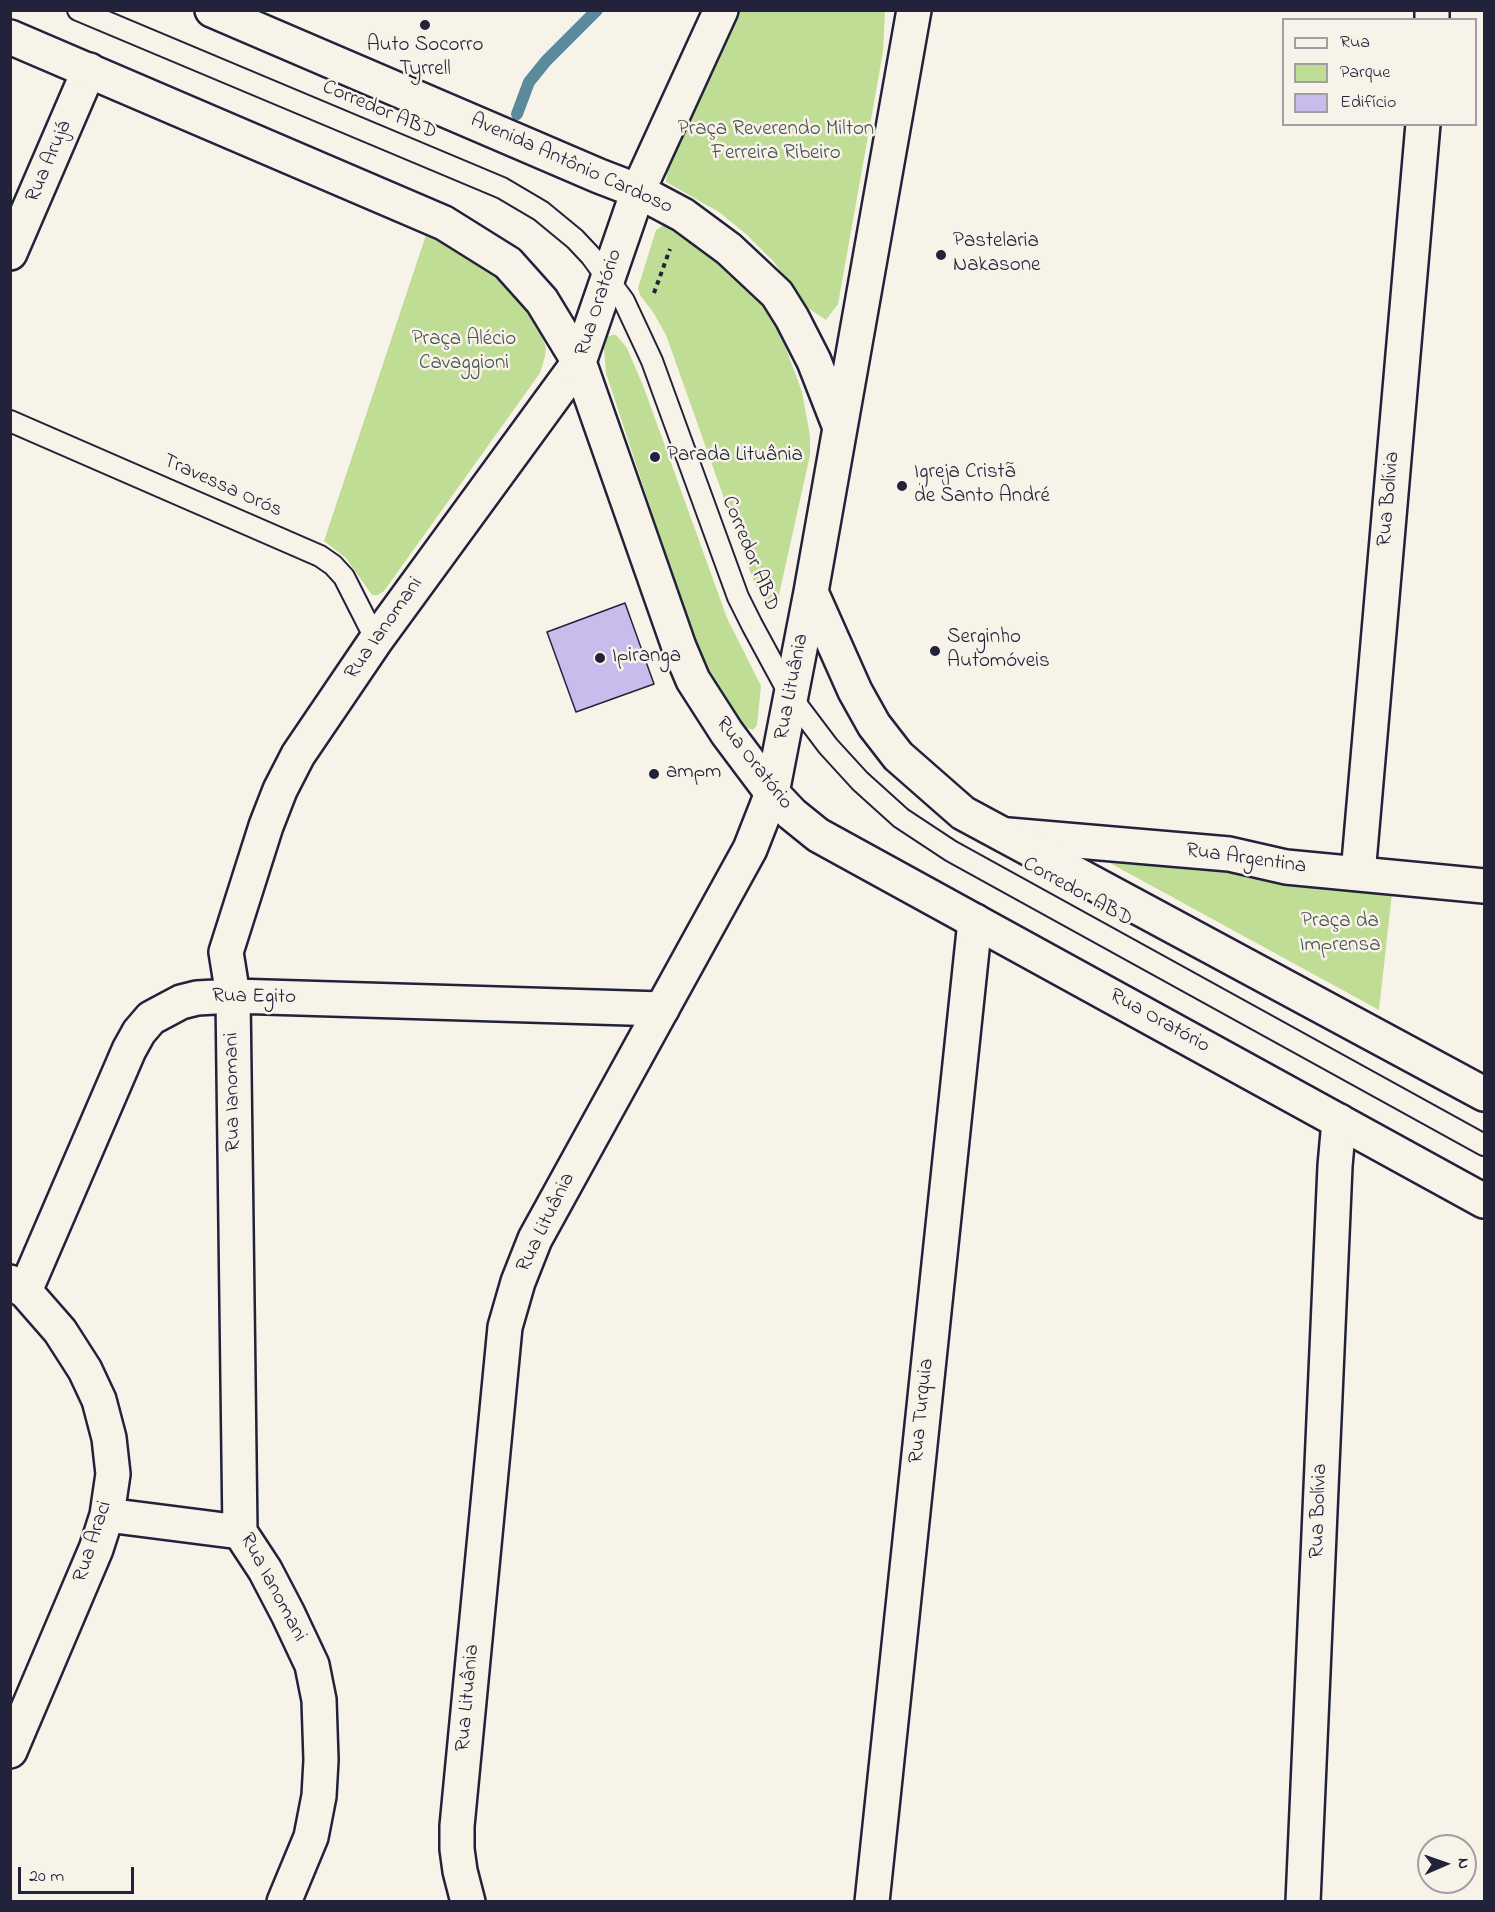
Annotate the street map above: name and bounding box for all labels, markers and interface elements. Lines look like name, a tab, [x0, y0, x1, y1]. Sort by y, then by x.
marker: Auto Socorro Tyrrell	[418, 18, 432, 32]
legend	[1282, 18, 1477, 126]
text: Rua	[1340, 30, 1370, 56]
place label: Auto Socorro Tyrrell	[367, 34, 483, 84]
text: Parque	[1340, 60, 1390, 86]
street label: Corredor ABD	[318, 76, 440, 146]
text: Edifício	[1340, 90, 1396, 116]
street label: Avenida Antônio Cardoso	[466, 109, 676, 221]
street label: Rua Arujá	[22, 117, 78, 207]
park label: Praça Reverendo Milton Ferreira Ribeiro	[678, 118, 874, 168]
place label: Pastelaria Nakasone	[953, 230, 1040, 280]
street label: Rua Oratório	[571, 246, 629, 360]
marker: Pastelaria Nakasone	[934, 248, 948, 262]
park label: Praça Alécio Cavaggioni	[412, 328, 516, 378]
place label: Parada Lituânia	[667, 444, 803, 470]
street label: Travessa Orós	[158, 449, 286, 525]
marker: Parada Lituânia	[648, 450, 662, 464]
street label: Rua Bolívia	[1373, 451, 1407, 547]
place label: Igreja Cristã de Santo André	[914, 461, 1050, 511]
marker: Igreja Cristã de Santo André	[895, 479, 909, 493]
street label: Corredor ABD	[714, 493, 784, 615]
street label: Rua Ianomani	[340, 573, 430, 685]
place label: Serginho Automóveis	[947, 626, 1050, 676]
street label: Rua Lituânia	[770, 632, 816, 742]
marker: Serginho Automóveis	[928, 644, 942, 658]
place label: Ipiranga	[612, 645, 681, 671]
marker: Ipiranga	[593, 651, 607, 665]
street label: Rua Oratório	[709, 713, 797, 815]
place label: ampm	[666, 761, 721, 787]
marker: ampm	[647, 767, 661, 781]
street label: Rua Argentina	[1184, 839, 1308, 881]
street label: Corredor ABD	[1018, 852, 1136, 934]
park label: Praça da Imprensa	[1300, 910, 1380, 960]
street label: Rua Oratório	[1104, 984, 1214, 1060]
street label: Rua Egito	[212, 985, 296, 1011]
street label: Rua Ianomani	[220, 1032, 248, 1152]
street label: Rua Lituânia	[512, 1169, 582, 1277]
street label: Rua Turquia	[905, 1357, 941, 1465]
street label: Rua Bolívia	[1306, 1463, 1334, 1559]
street label: Rua Araci	[69, 1498, 119, 1586]
street label: Rua Ianomani	[233, 1529, 311, 1647]
street label: Rua Lituânia	[452, 1643, 486, 1753]
north arrow	[1417, 1834, 1477, 1894]
scale bar	[21, 1855, 136, 1893]
text: N	[1451, 1858, 1475, 1869]
text: 20 m	[29, 1864, 64, 1890]

